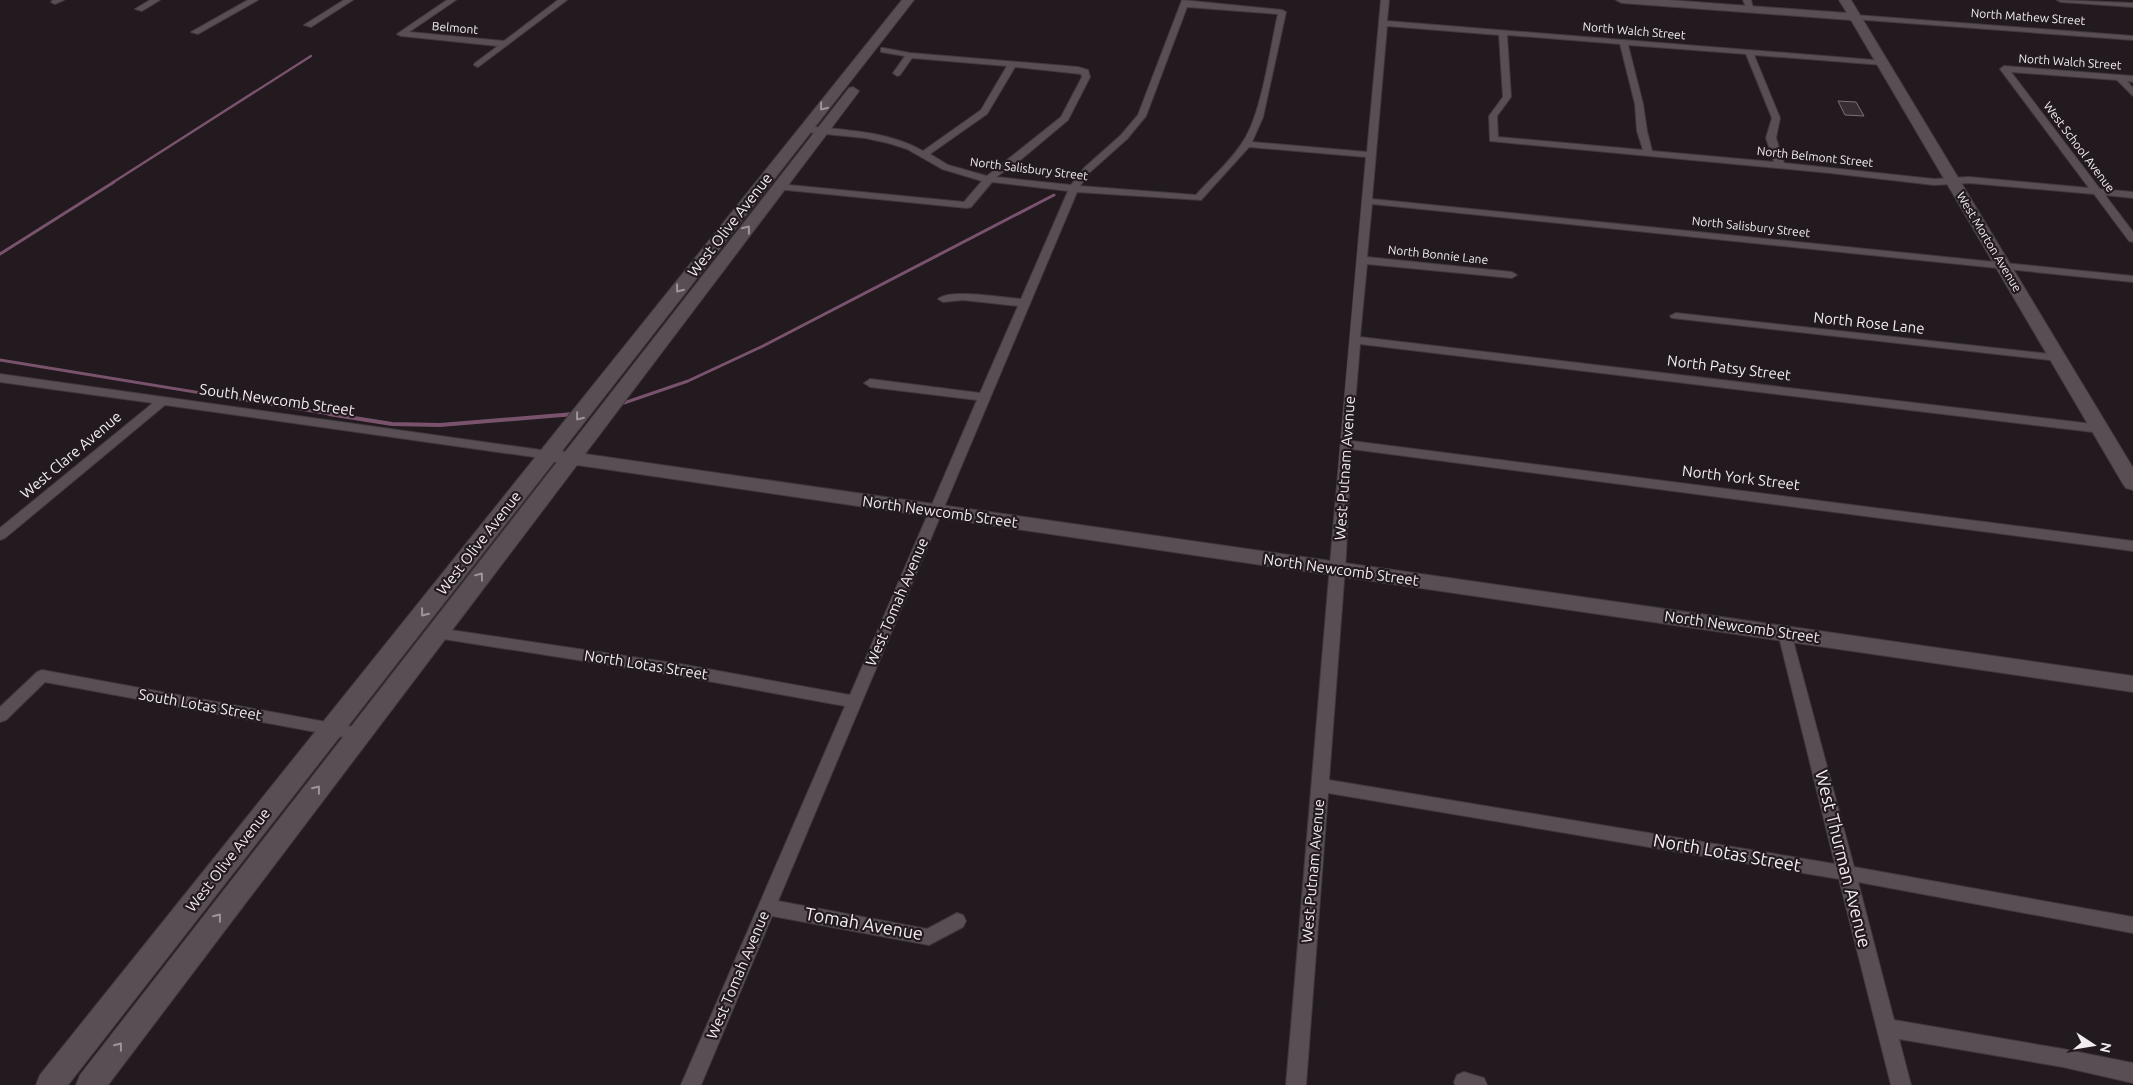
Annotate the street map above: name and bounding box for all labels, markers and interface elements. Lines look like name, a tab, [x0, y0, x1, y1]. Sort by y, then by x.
street label: North Mathew Street	[1970, 6, 2086, 27]
street label: Belmont	[431, 19, 479, 36]
street label: North Walch Street	[1582, 20, 1686, 42]
street label: North Walch Street	[2018, 51, 2122, 72]
street label: West School Avenue	[2041, 99, 2117, 194]
one-way arrow	[820, 101, 829, 110]
street label: North Belmont Street	[1756, 144, 1874, 169]
street label: North Salisbury Street	[969, 155, 1089, 182]
street label: West Olive Avenue	[684, 170, 775, 280]
street label: West Morton Avenue	[1955, 190, 2024, 294]
street label: North Salisbury Street	[1691, 214, 1811, 239]
one-way arrow	[741, 226, 749, 235]
street label: North Bonnie Lane	[1387, 243, 1489, 266]
one-way arrow	[677, 283, 685, 292]
street label: North Rose Lane	[1813, 308, 1925, 337]
street label: North Patsy Street	[1666, 351, 1792, 384]
street label: South Newcomb Street	[198, 380, 356, 419]
street label: West Putnam Avenue	[1331, 395, 1358, 541]
street label: West Clare Avenue	[17, 407, 125, 502]
one-way arrow	[576, 411, 584, 420]
street label: North York Street	[1681, 462, 1801, 493]
street label: West Olive Avenue	[433, 488, 524, 598]
street label: North Newcomb Street	[861, 492, 1019, 531]
street label: West Tomah Avenue	[862, 535, 931, 668]
street label: North Newcomb Street	[1262, 550, 1420, 589]
one-way arrow	[474, 572, 483, 582]
one-way arrow	[421, 607, 429, 616]
street label: North Newcomb Street	[1663, 607, 1821, 646]
street label: North Lotas Street	[583, 646, 709, 683]
street label: South Lotas Street	[137, 685, 263, 724]
street label: West Thurman Avenue	[1812, 768, 1876, 950]
one-way arrow	[312, 785, 321, 794]
street label: West Putnam Avenue	[1298, 798, 1327, 944]
street label: West Olive Avenue	[182, 805, 273, 915]
street label: North Lotas Street	[1652, 829, 1803, 875]
street label: Tomah Avenue	[804, 903, 925, 943]
street label: West Tomah Avenue	[703, 908, 772, 1041]
one-way arrow	[213, 914, 221, 923]
north arrow	[2068, 1020, 2118, 1070]
text: N	[2097, 1041, 2115, 1054]
one-way arrow	[114, 1043, 122, 1052]

